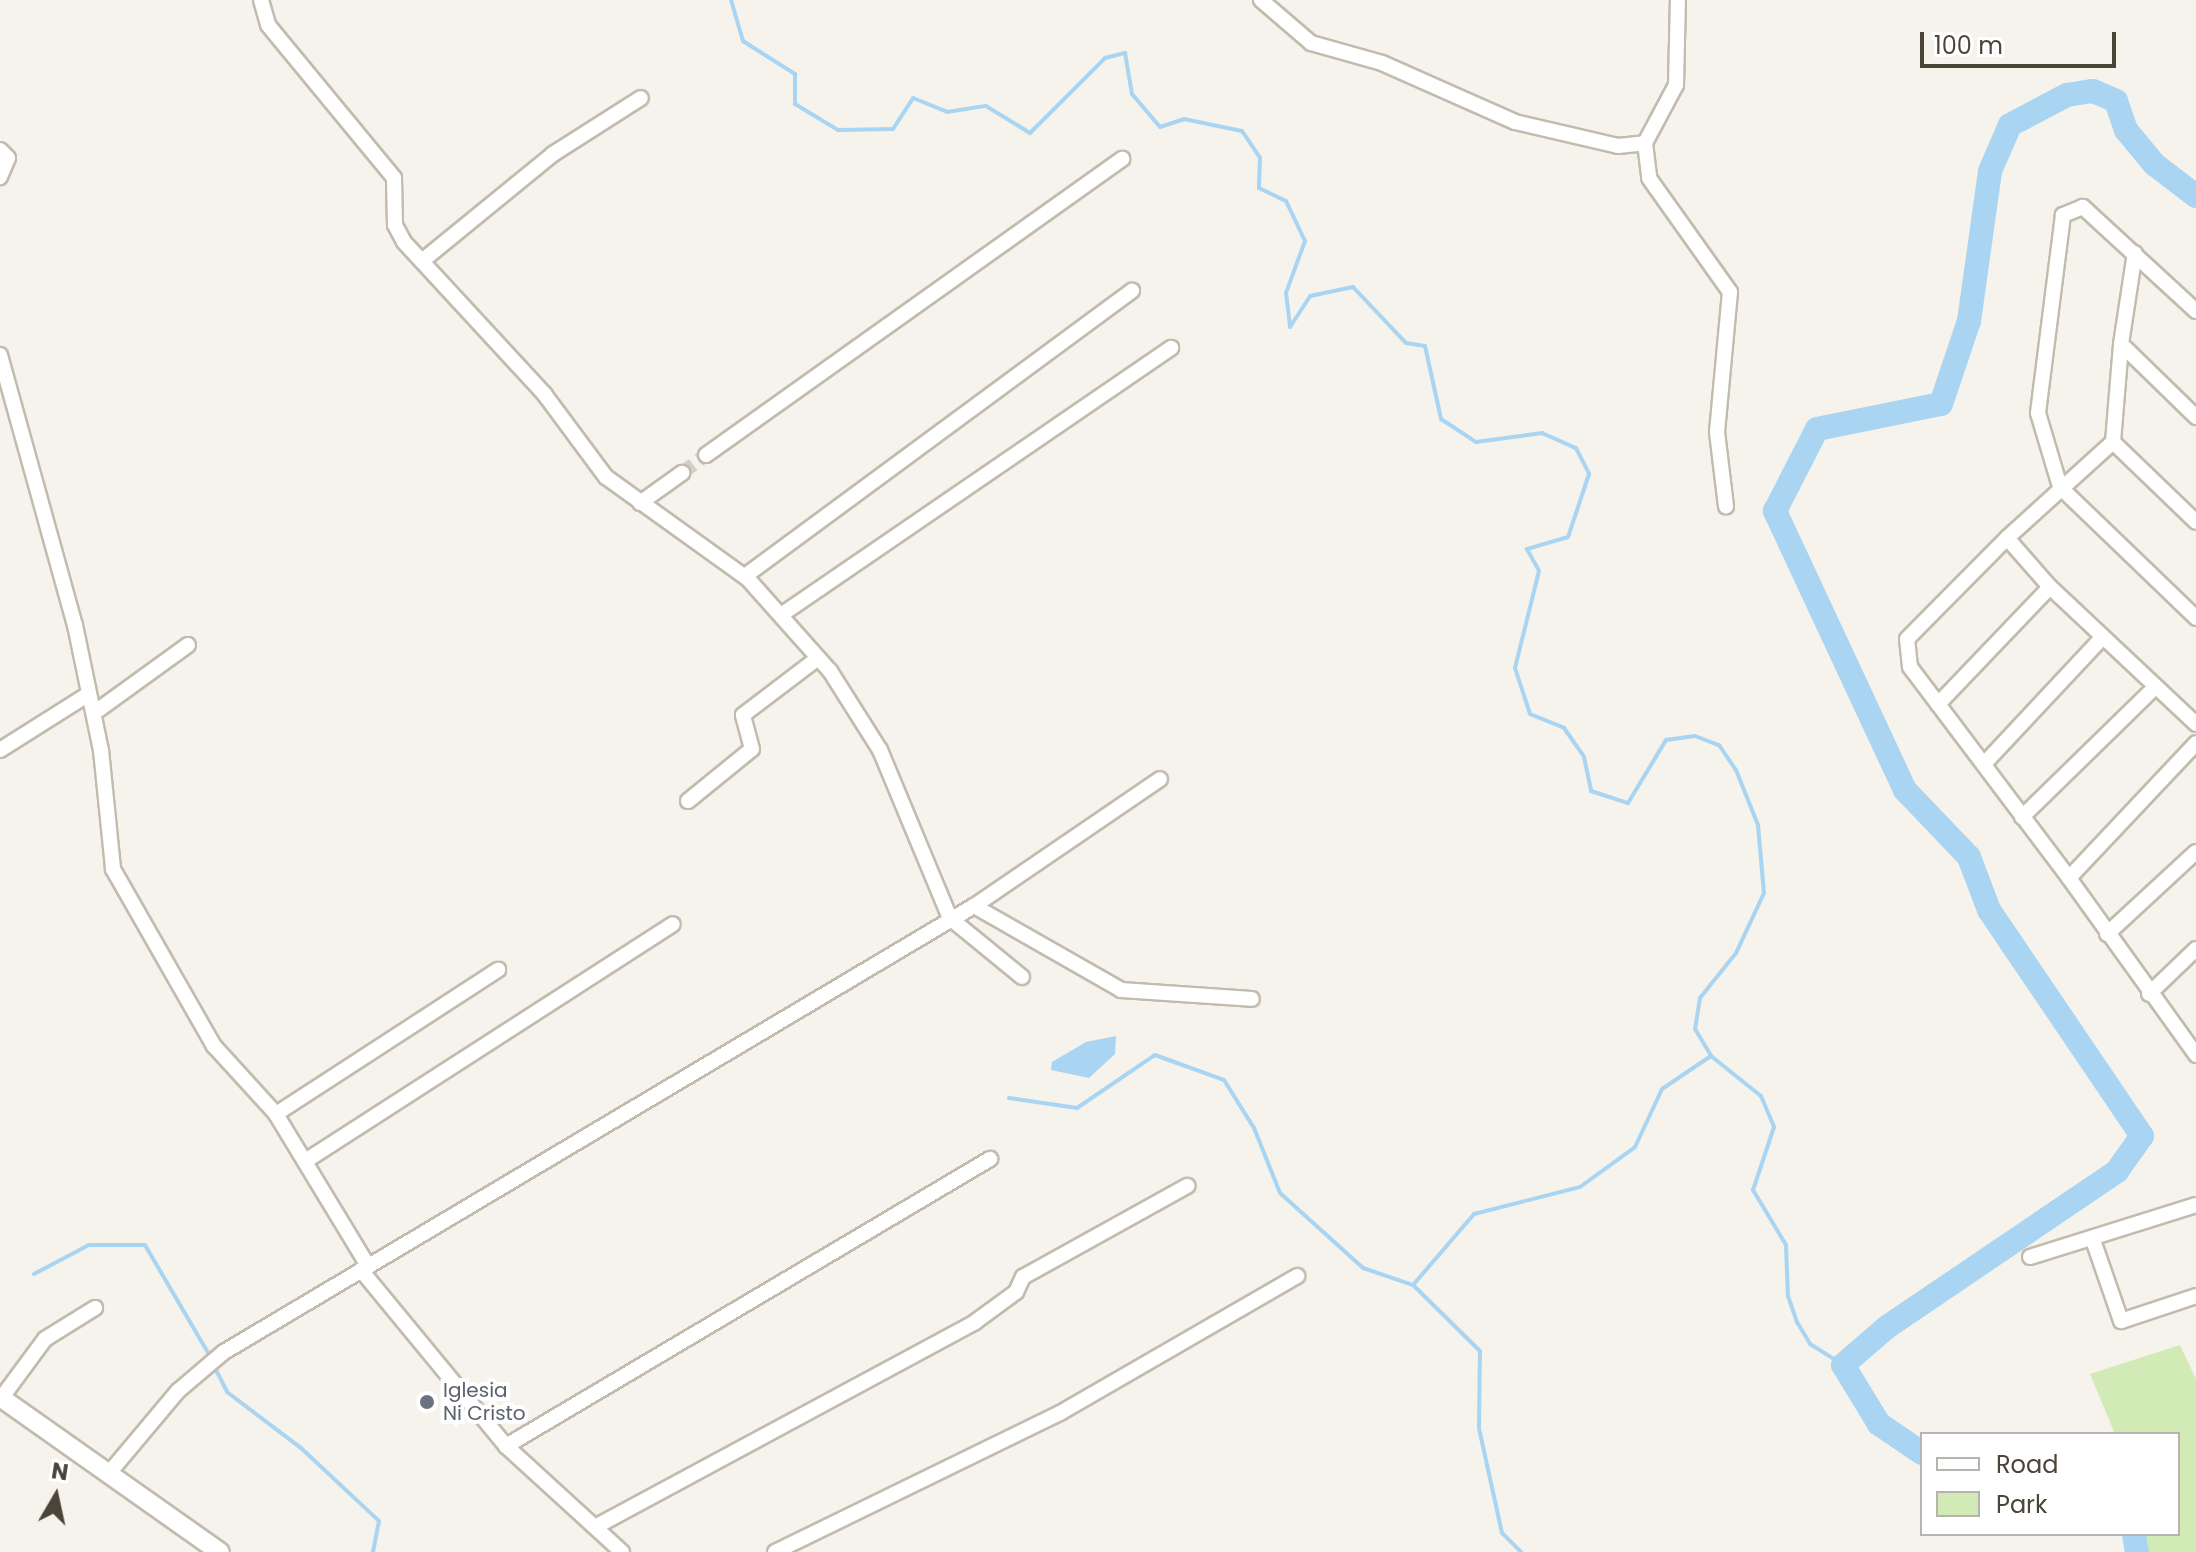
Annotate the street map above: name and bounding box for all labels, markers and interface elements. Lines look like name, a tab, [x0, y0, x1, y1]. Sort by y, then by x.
scale bar	[1924, 16, 2120, 66]
text: 100 m	[1934, 29, 2003, 62]
place label: Iglesia Ni Cristo	[443, 1378, 526, 1425]
marker: Iglesia Ni Cristo	[418, 1393, 436, 1411]
legend	[1920, 1432, 2180, 1536]
text: Road	[1996, 1448, 2058, 1481]
text: N	[49, 1455, 70, 1488]
north arrow	[16, 1456, 96, 1536]
text: Park	[1996, 1488, 2047, 1521]

